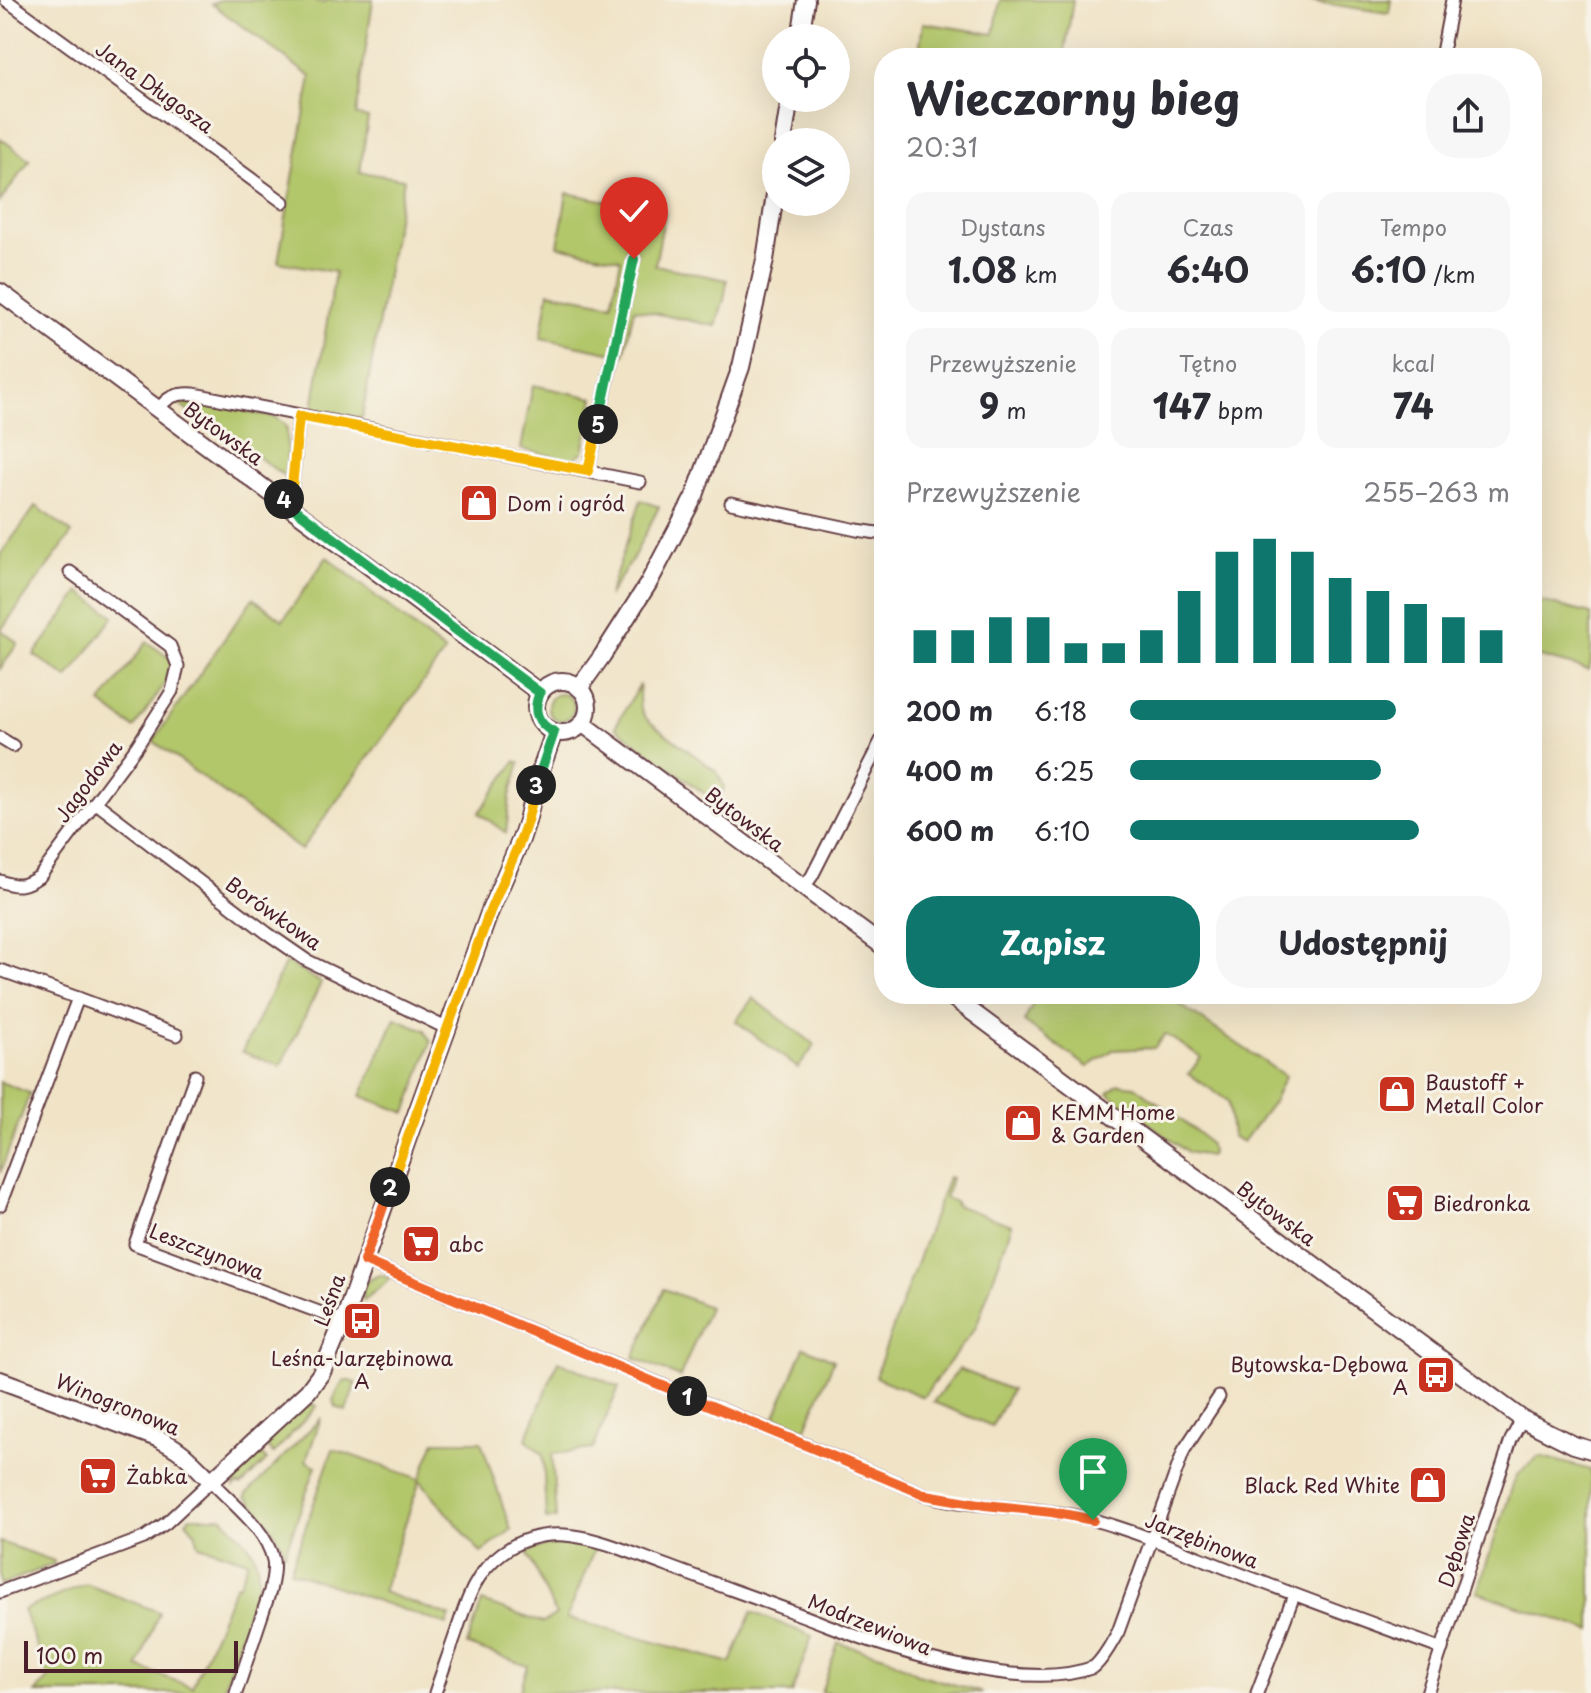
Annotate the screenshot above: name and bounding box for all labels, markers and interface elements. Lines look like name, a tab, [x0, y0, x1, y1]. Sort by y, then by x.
map controls	[762, 24, 850, 216]
button: locate	[762, 24, 850, 112]
street label: Jana Długosza	[90, 34, 221, 141]
text: Wieczorny bieg	[906, 64, 1240, 130]
button: share	[1426, 74, 1510, 158]
text: 20:31	[906, 127, 978, 166]
button: layers	[762, 128, 850, 216]
pin	[600, 177, 668, 259]
icon: check	[612, 189, 656, 233]
text: Dystans	[960, 210, 1046, 243]
text: Czas	[1183, 210, 1233, 243]
text: Tempo	[1380, 210, 1447, 243]
text: 1.08	[948, 243, 1017, 295]
text: 6:40	[1167, 243, 1249, 295]
text: 6:10	[1351, 243, 1426, 295]
text: km	[1017, 257, 1058, 290]
text: /km	[1426, 257, 1476, 290]
text: Przewyższenie	[929, 346, 1077, 379]
text: Tętno	[1179, 346, 1237, 379]
text: kcal	[1391, 346, 1435, 379]
text: 9	[979, 379, 999, 431]
text: 147	[1153, 379, 1211, 431]
text: 74	[1393, 379, 1434, 431]
text: m	[999, 393, 1026, 426]
text: bpm	[1211, 393, 1263, 426]
street label: Bytowska	[178, 394, 271, 473]
pin: 5	[578, 404, 618, 444]
text: 5	[591, 407, 605, 440]
text: Przewyższenie	[906, 472, 1081, 511]
text: 255–263 m	[1363, 472, 1510, 511]
pin: 4	[264, 479, 304, 519]
text: 4	[277, 482, 291, 515]
shop icon: Dom i ogród	[458, 482, 500, 524]
place label: Dom i ogród	[507, 488, 625, 518]
text: 200 m	[906, 691, 993, 730]
text: 6:18	[1034, 691, 1088, 730]
street label: Jagodowa	[47, 734, 129, 828]
text: 400 m	[906, 751, 994, 790]
text: 6:25	[1034, 751, 1094, 790]
pin: 3	[516, 765, 556, 805]
text: 3	[529, 768, 543, 801]
street label: Bytowska	[699, 779, 791, 859]
text: 600 m	[906, 811, 994, 850]
text: 6:10	[1034, 811, 1090, 850]
street label: Borówkowa	[220, 869, 329, 958]
button: Zapisz	[906, 896, 1200, 988]
button: Udostępnij	[1216, 896, 1510, 988]
place label: Baustoff + Metall Color	[1425, 1067, 1544, 1120]
shop icon: Baustoff + Metall Color	[1376, 1073, 1418, 1115]
place label: KEMM Home & Garden	[1051, 1097, 1175, 1150]
shop icon: KEMM Home & Garden	[1002, 1102, 1044, 1144]
pin: 2	[370, 1167, 410, 1207]
text: 2	[382, 1170, 398, 1203]
street label: Bytowska	[1231, 1173, 1323, 1253]
supermarket icon: Biedronka	[1384, 1182, 1426, 1224]
place label: Biedronka	[1433, 1188, 1531, 1218]
street label: Leszczynowa	[145, 1215, 269, 1287]
supermarket icon: abc	[400, 1223, 442, 1265]
place label: abc	[449, 1229, 484, 1259]
street label: Leśna	[306, 1269, 353, 1331]
bus stop icon: Leśna-Jarzębinowa A	[341, 1300, 383, 1342]
place label: Leśna-Jarzębinowa A	[271, 1343, 454, 1396]
place label: Bytowska-Dębowa A	[1230, 1349, 1409, 1402]
bus stop icon: Bytowska-Dębowa A	[1415, 1354, 1457, 1396]
street label: Winogronowa	[51, 1365, 185, 1443]
pin: 1	[667, 1376, 707, 1416]
text: 1	[682, 1379, 692, 1412]
pin	[1059, 1438, 1127, 1520]
icon: arrive	[1071, 1450, 1115, 1494]
supermarket icon: Żabka	[77, 1455, 119, 1497]
place label: Żabka	[126, 1461, 188, 1491]
shop icon: Black Red White	[1407, 1464, 1449, 1506]
place label: Black Red White	[1244, 1470, 1400, 1500]
street label: Jarzębinowa	[1141, 1505, 1264, 1576]
street label: Dębowa	[1430, 1509, 1482, 1591]
street label: Modrzewiowa	[804, 1586, 937, 1663]
scale bar	[24, 1637, 238, 1673]
text: 100 m	[36, 1638, 103, 1671]

